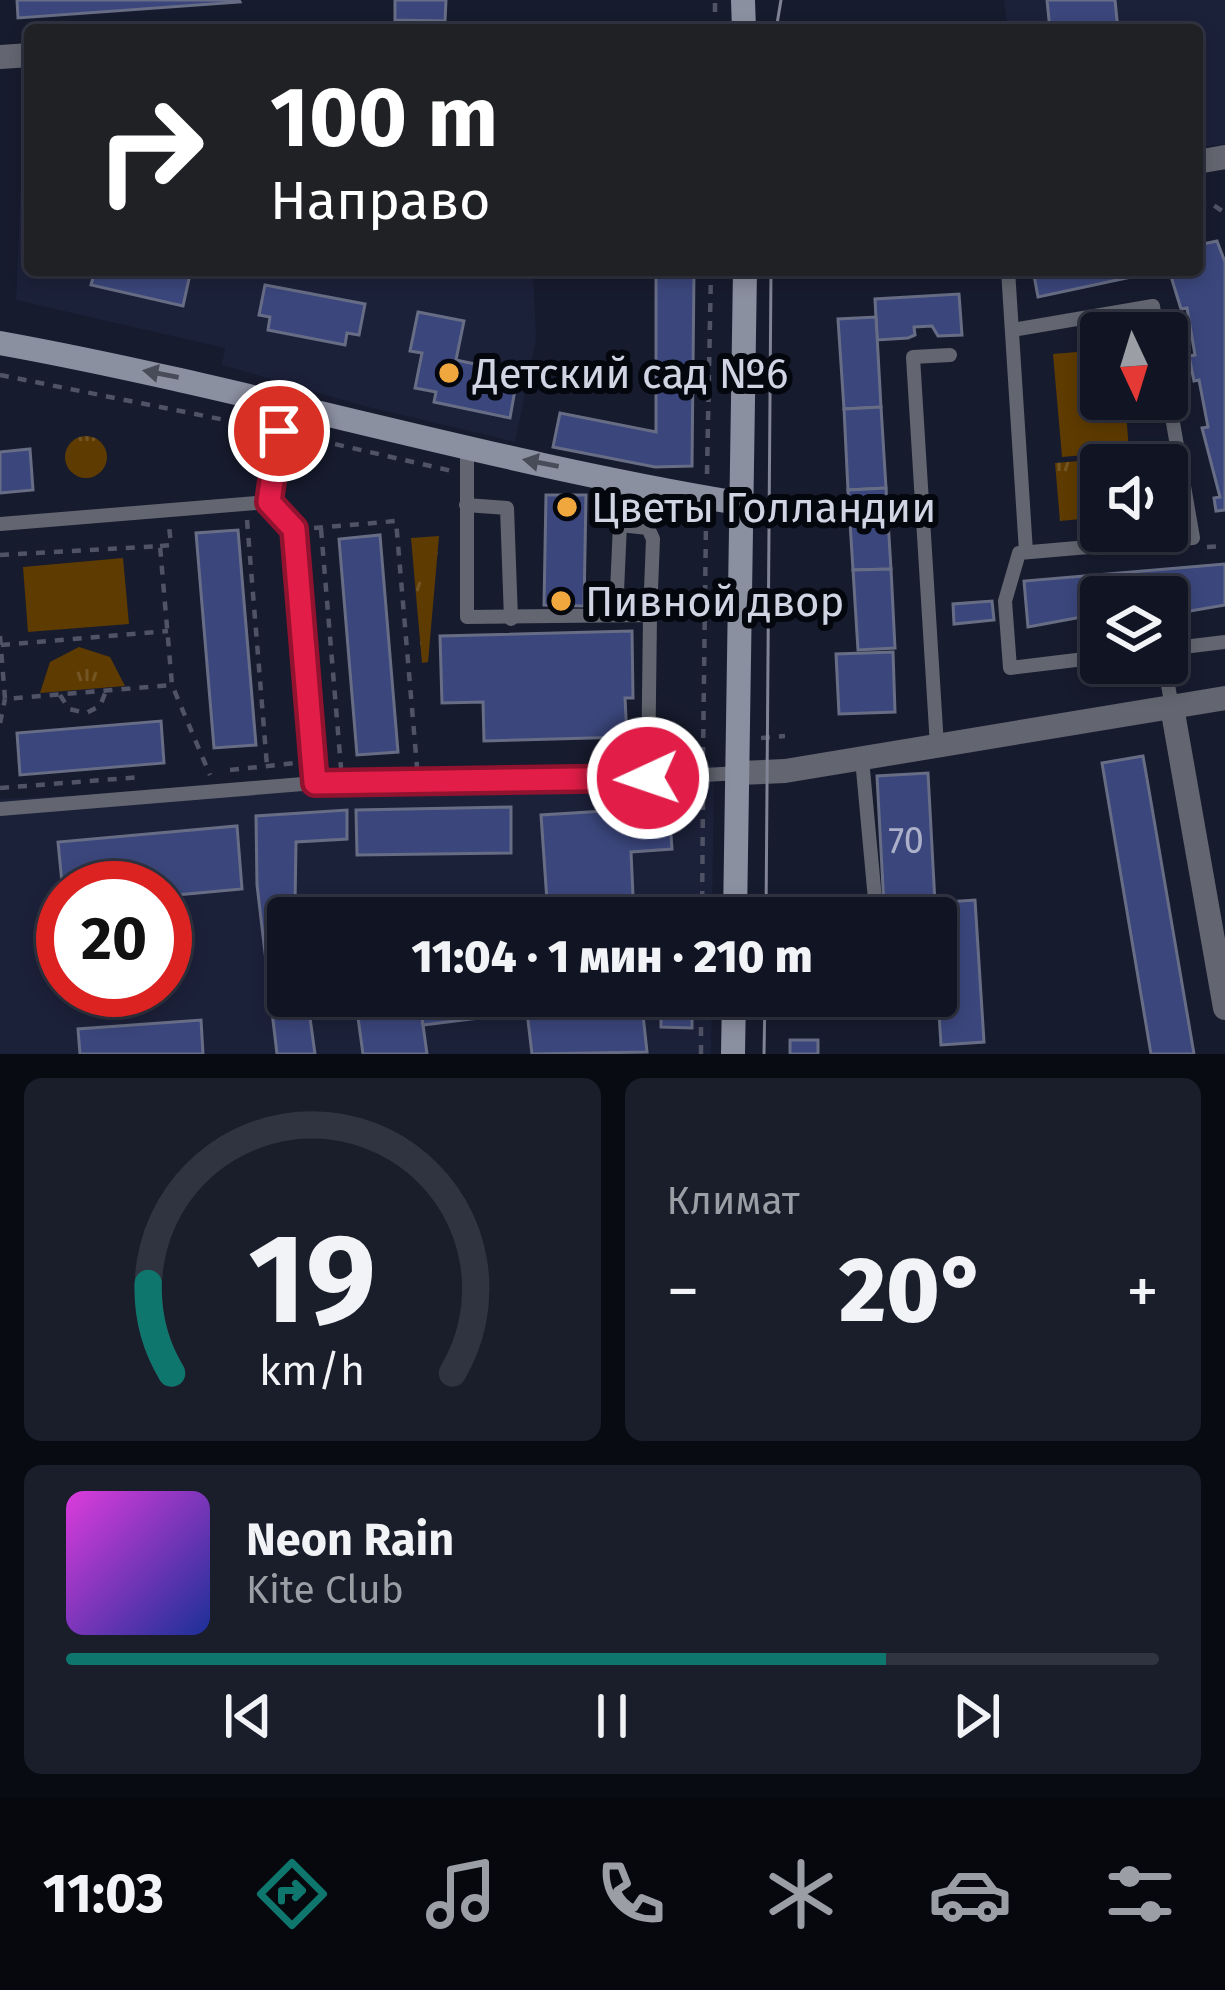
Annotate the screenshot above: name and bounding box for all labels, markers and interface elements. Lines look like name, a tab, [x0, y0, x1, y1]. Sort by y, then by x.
text: 100 m	[270, 67, 498, 168]
icon: right	[72, 72, 228, 228]
text: Направо	[270, 169, 491, 233]
north arrow	[1080, 312, 1188, 420]
map controls	[1080, 312, 1188, 684]
place label: Детский сад №6	[472, 349, 788, 399]
marker: Детский сад №6	[436, 360, 462, 386]
one-way arrow	[142, 364, 180, 383]
pin	[228, 380, 330, 482]
icon: arrive	[246, 398, 312, 464]
button: sound	[1080, 444, 1188, 552]
one-way arrow	[522, 453, 559, 472]
place label: Цветы Голландии	[591, 483, 936, 533]
marker: Цветы Голландии	[554, 494, 580, 520]
button: layers	[1080, 576, 1188, 684]
place label: Пивной двор	[585, 577, 844, 627]
marker: Пивной двор	[548, 588, 574, 614]
position arrow	[585, 715, 711, 841]
house number: 70	[888, 819, 924, 863]
speed limit sign: 20	[36, 861, 192, 1017]
text: 11:04 · 1 мин · 210 m	[412, 930, 813, 984]
text: Климат	[667, 1178, 800, 1224]
text: 19	[248, 1205, 376, 1355]
text: 20°	[839, 1237, 986, 1345]
text: −	[667, 1252, 700, 1331]
text: +	[1126, 1252, 1159, 1331]
text: km/h	[259, 1344, 365, 1395]
text: Neon Rain	[246, 1513, 454, 1567]
text: Kite Club	[246, 1567, 404, 1613]
icon: previous	[215, 1683, 281, 1749]
icon: pause	[579, 1683, 645, 1749]
icon: next	[944, 1683, 1010, 1749]
icon: directions	[250, 1852, 334, 1936]
icon: music	[419, 1852, 503, 1936]
icon: phone	[589, 1852, 673, 1936]
icon: climate	[759, 1852, 843, 1936]
icon: car	[928, 1852, 1012, 1936]
icon: filters	[1098, 1852, 1182, 1936]
text: 11:03	[43, 1862, 164, 1926]

